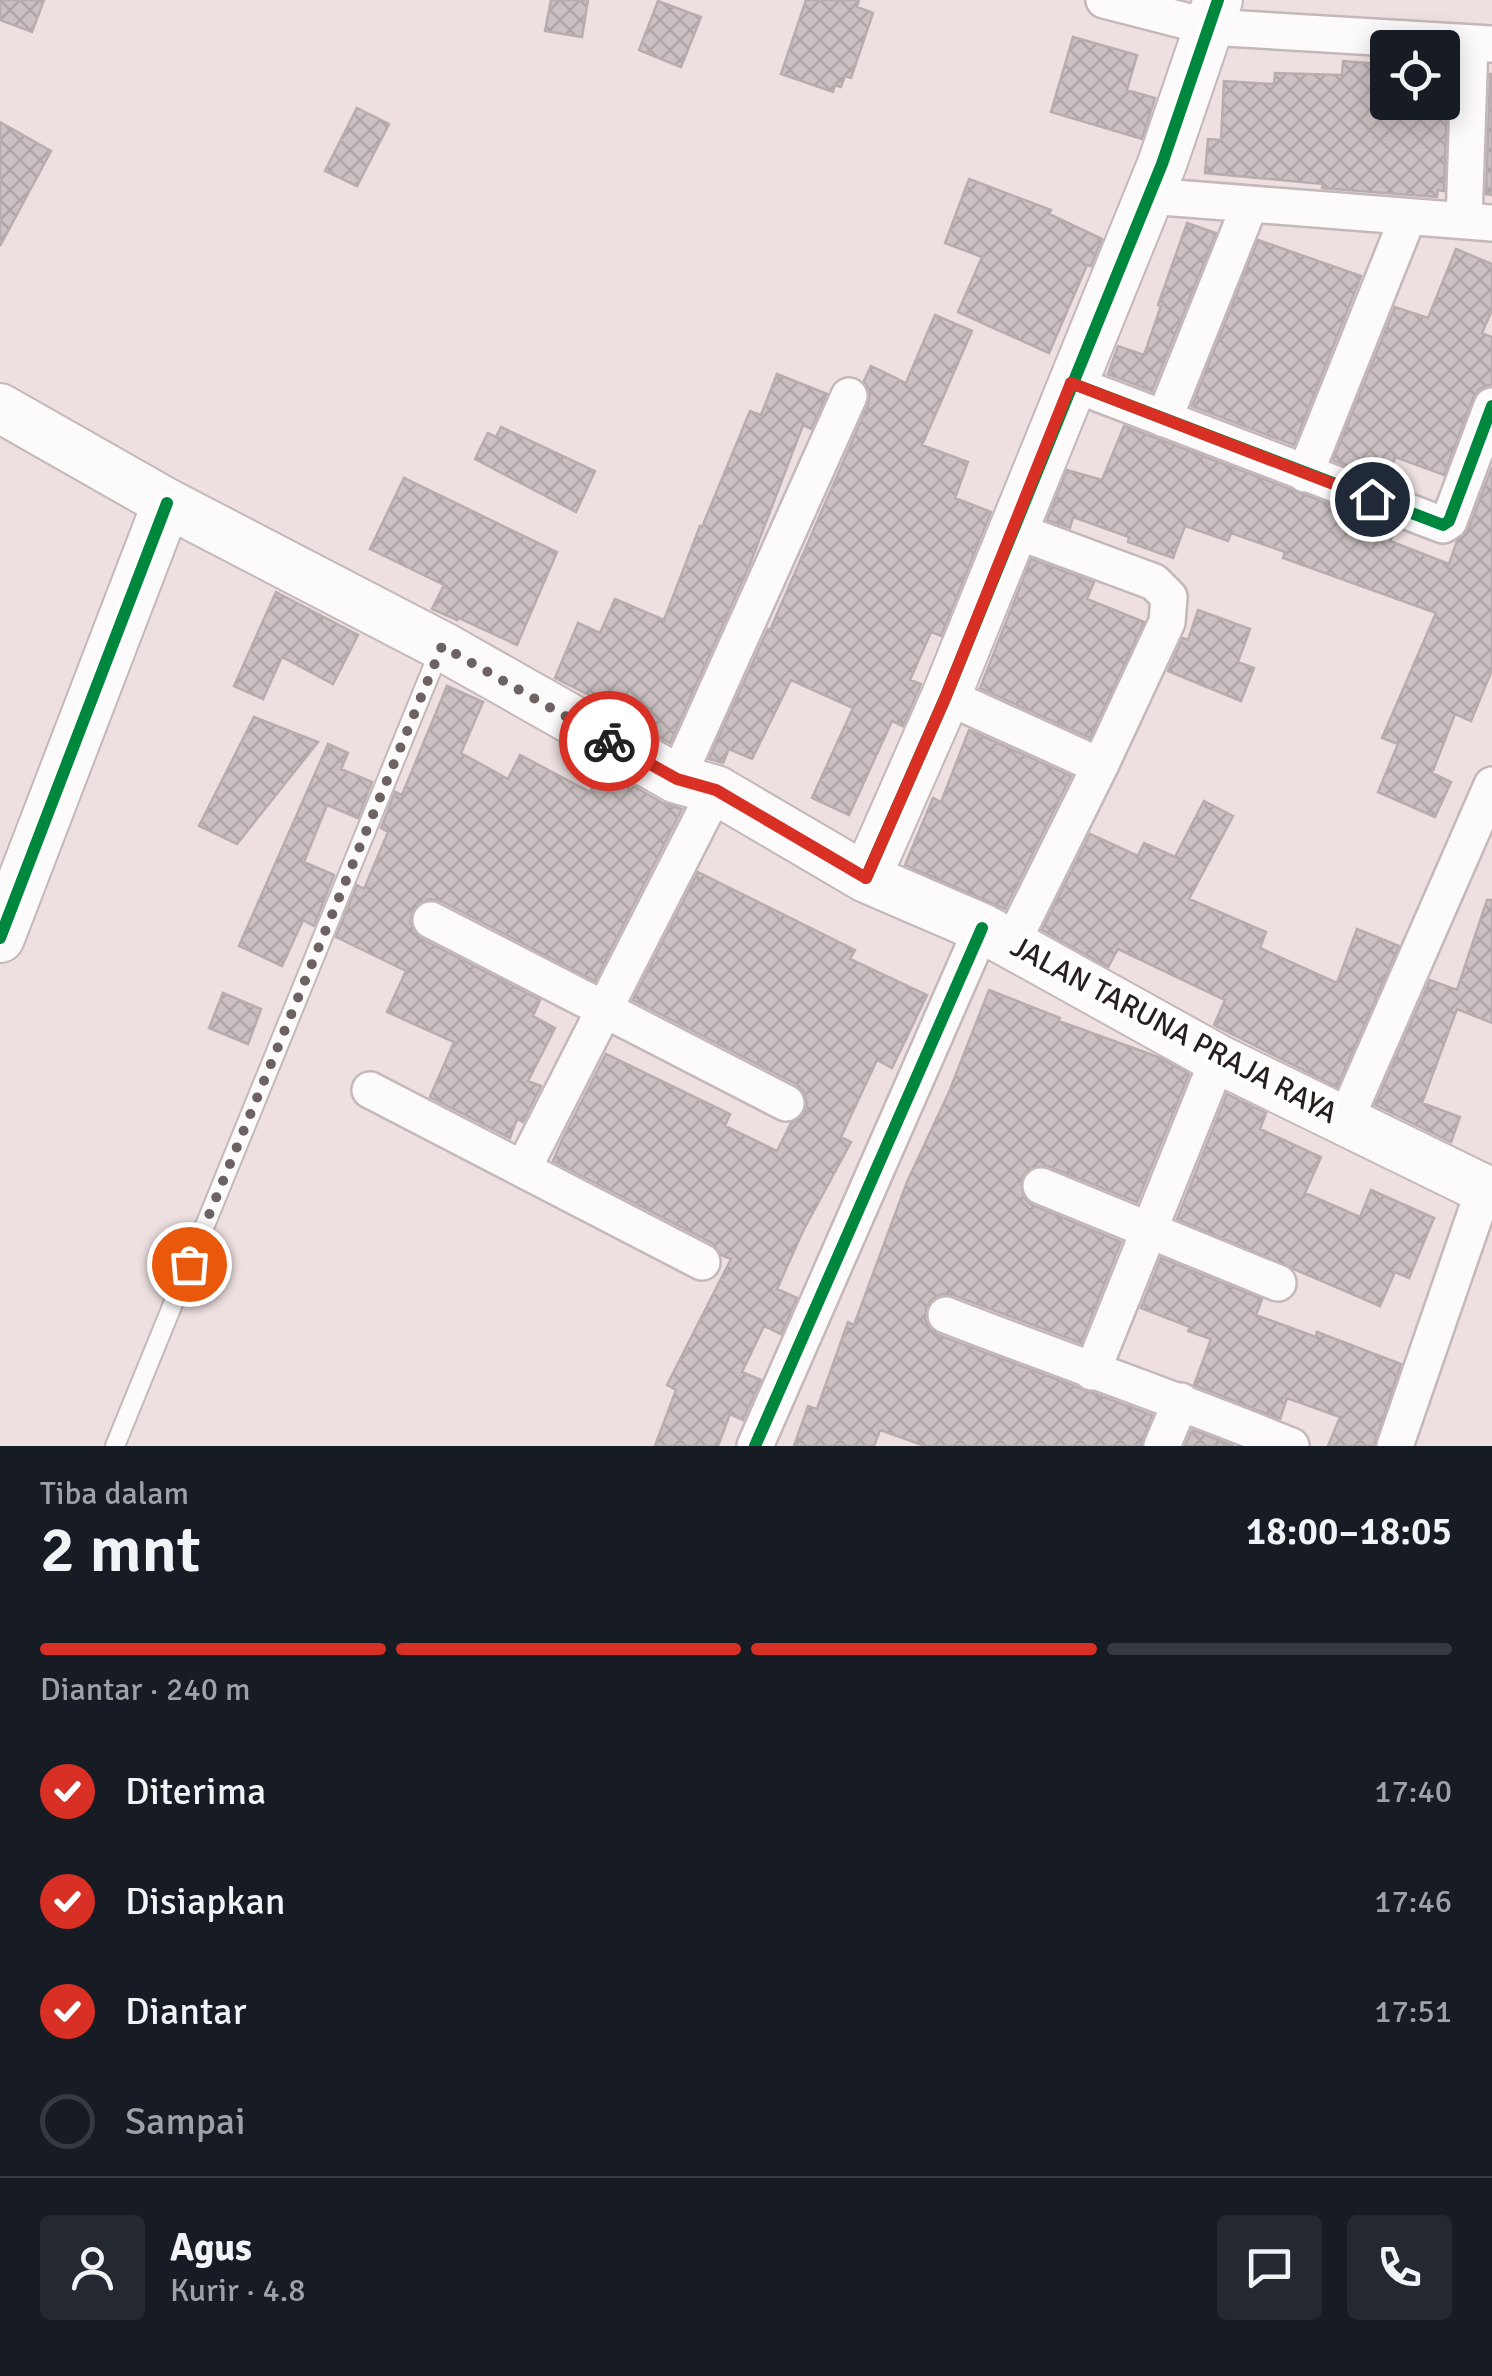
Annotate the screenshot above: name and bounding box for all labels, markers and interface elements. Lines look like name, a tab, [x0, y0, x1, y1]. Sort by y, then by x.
map controls	[1370, 30, 1460, 120]
button: locate	[1370, 30, 1460, 120]
pin	[1330, 457, 1415, 542]
icon: home	[1345, 472, 1400, 527]
courier	[559, 691, 659, 791]
icon: bike	[582, 714, 637, 769]
street label: JALAN TARUNA PRAJA RAYA	[1004, 928, 1344, 1132]
pin	[147, 1222, 232, 1307]
icon: bag	[162, 1237, 217, 1292]
text: Tiba dalam	[40, 1474, 189, 1513]
text: 18:00–18:05	[1246, 1508, 1452, 1555]
text: 2 mnt	[40, 1510, 201, 1590]
text: Diantar · 240 m	[40, 1670, 251, 1709]
icon: check	[40, 1764, 95, 1819]
text: Diterima	[125, 1768, 266, 1815]
text: 17:40	[1374, 1772, 1452, 1811]
icon: check	[40, 1874, 95, 1929]
text: Disiapkan	[125, 1878, 285, 1925]
text: 17:46	[1374, 1882, 1452, 1921]
icon: check	[40, 1984, 95, 2039]
text: Diantar	[125, 1988, 246, 2035]
text: 17:51	[1374, 1992, 1452, 2031]
text: Sampai	[125, 2098, 245, 2145]
button: person	[40, 2215, 145, 2320]
button: chat	[1217, 2215, 1322, 2320]
button: phone	[1347, 2215, 1452, 2320]
text: Agus	[170, 2224, 252, 2271]
text: Kurir · 4.8	[170, 2271, 306, 2310]

